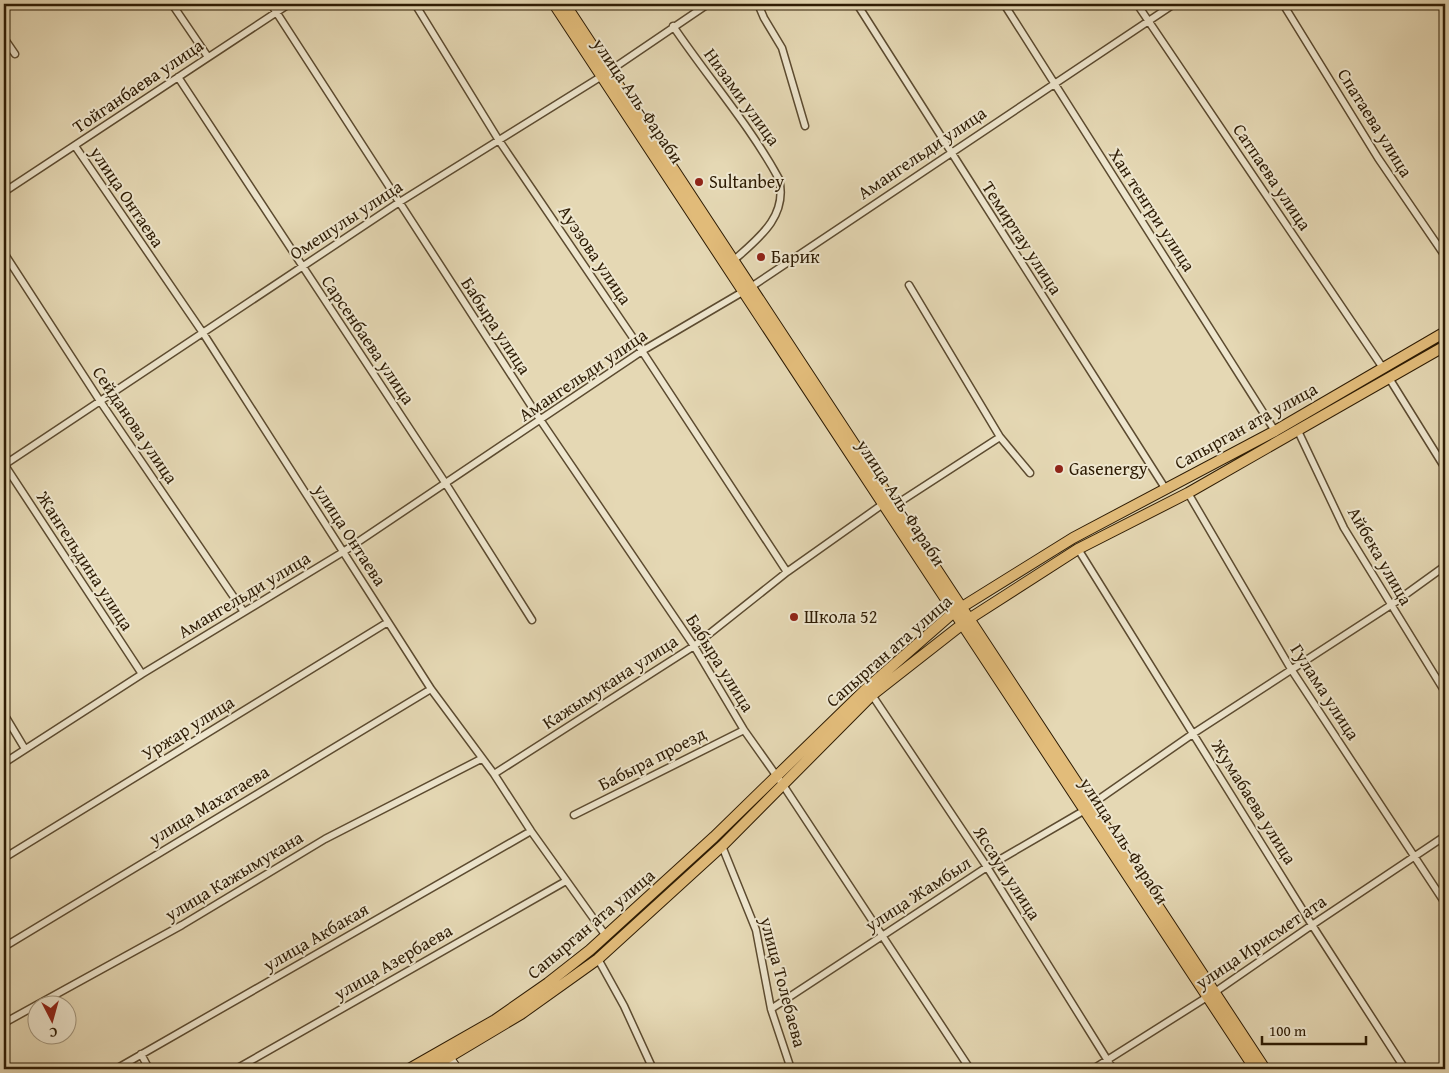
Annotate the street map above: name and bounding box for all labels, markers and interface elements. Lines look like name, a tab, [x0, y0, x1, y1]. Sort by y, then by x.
street label: Тойганбаева улица	[67, 31, 209, 139]
street label: улица Аль-Фараби	[586, 32, 691, 169]
street label: Низами улица	[698, 42, 787, 152]
street label: Спатаева улица	[1331, 63, 1420, 183]
street label: Амангельди улица	[852, 99, 992, 206]
street label: Сатпаева улица	[1227, 118, 1319, 236]
street label: улица Онтаева	[83, 140, 172, 253]
street label: Хан тенгри улица	[1102, 143, 1203, 277]
place label: Sultanbey	[709, 168, 784, 195]
street label: Омешулы улица	[284, 173, 408, 266]
marker: Sultanbey	[693, 176, 705, 188]
street label: Темиртау улица	[975, 176, 1070, 300]
street label: Ауэзова улица	[552, 199, 639, 310]
place label: Барик	[771, 243, 820, 270]
marker: Барик	[755, 251, 767, 263]
street label: Сарсенбаева улица	[315, 270, 422, 410]
street label: Бабыра улица	[455, 272, 538, 380]
street label: Амангельди улица	[513, 321, 653, 428]
street label: Сейданова улица	[86, 360, 185, 489]
street label: Сапырган ата улица	[1169, 375, 1323, 476]
street label: улица Аль-Фараби	[850, 433, 953, 572]
place label: Gasenergy	[1069, 455, 1148, 482]
marker: Gasenergy	[1053, 463, 1065, 475]
street label: улица Онтаева	[307, 477, 394, 591]
street label: Жангельдина улица	[30, 485, 141, 636]
street label: Айбека улица	[1341, 501, 1420, 610]
street label: Амангельди улица	[172, 544, 315, 645]
street label: Сапырган ата улица	[820, 588, 958, 713]
place label: Школа 52	[804, 603, 877, 630]
street label: Бабыра улица	[679, 608, 762, 717]
marker: Школа 52	[788, 611, 800, 623]
street label: Кажымукана улица	[537, 627, 683, 736]
street label: Гулама улица	[1284, 638, 1367, 746]
street label: Уржар улица	[136, 688, 240, 767]
street label: Бабыра проезд	[593, 720, 711, 797]
street label: Жумабаева улица	[1205, 733, 1304, 870]
street label: улица Махатаева	[143, 758, 274, 852]
street label: улица Аль-Фараби	[1073, 771, 1176, 910]
street label: Яссауи улица	[966, 819, 1048, 926]
street label: улица Кажымукана	[159, 823, 308, 928]
street label: улица Жамбыл	[859, 849, 976, 939]
street label: Сапырган ата улица	[521, 862, 661, 985]
street label: улица Ирисмет ата	[1189, 887, 1332, 996]
street label: улица Акбакая	[257, 895, 374, 978]
street label: улица Толебаева	[753, 913, 814, 1050]
street label: улица Азербаева	[328, 916, 457, 1007]
north arrow	[28, 996, 78, 1046]
scale bar	[1262, 1013, 1365, 1045]
text: 100 m	[1269, 1020, 1307, 1041]
text: С	[48, 1023, 58, 1043]

